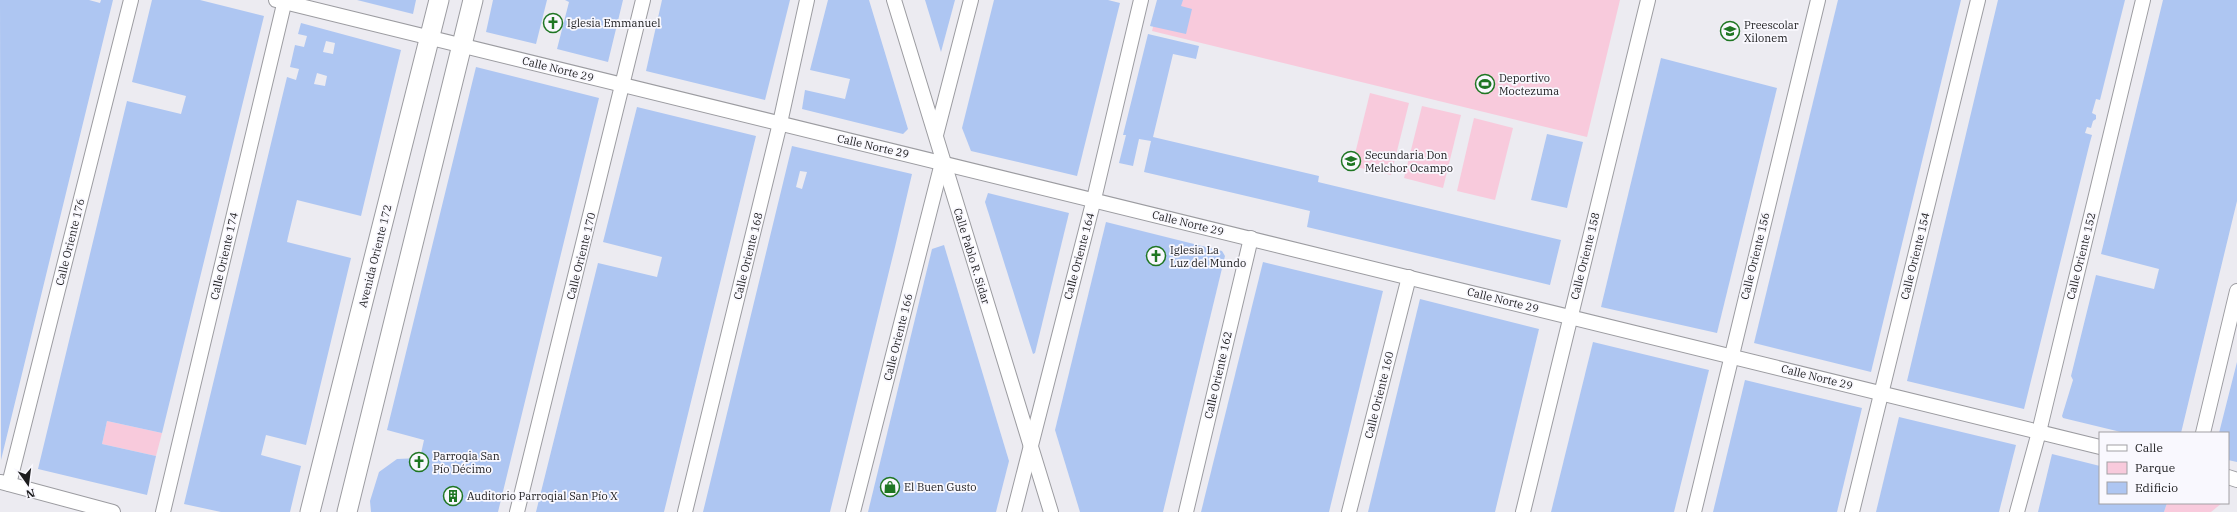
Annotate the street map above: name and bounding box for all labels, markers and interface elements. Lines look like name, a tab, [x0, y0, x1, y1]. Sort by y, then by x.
church icon: Iglesia Emmanuel	[542, 12, 564, 34]
place label: Iglesia Emmanuel	[567, 16, 660, 30]
place label: Preescolar Xilonem	[1744, 18, 1799, 45]
school or university icon: Preescolar Xilonem	[1719, 20, 1741, 42]
street label: Calle Norte 29	[521, 53, 595, 85]
place label: Deportivo Moctezuma	[1499, 71, 1559, 98]
sports icon: Deportivo Moctezuma	[1474, 73, 1496, 95]
street label: Calle Norte 29	[836, 131, 910, 161]
place label: Secundaria Don Melchor Ocampo	[1365, 148, 1453, 175]
school or university icon: Secundaria Don Melchor Ocampo	[1340, 150, 1362, 172]
street label: Calle Oriente 176	[52, 197, 88, 287]
street label: Avenida Oriente 172	[355, 203, 395, 309]
street label: Calle Pablo R. Sidar	[951, 206, 993, 306]
street label: Calle Norte 29	[1151, 207, 1225, 239]
street label: Calle Oriente 174	[207, 211, 241, 301]
street label: Calle Oriente 170	[563, 211, 599, 301]
street label: Calle Oriente 168	[730, 211, 766, 301]
street label: Calle Oriente 164	[1061, 211, 1097, 301]
street label: Calle Oriente 158	[1567, 211, 1603, 301]
street label: Calle Oriente 156	[1737, 211, 1773, 301]
street label: Calle Oriente 154	[1897, 211, 1933, 301]
street label: Calle Oriente 152	[2063, 211, 2099, 301]
place label: Iglesia La Luz del Mundo	[1170, 243, 1246, 270]
church icon: Iglesia La Luz del Mundo	[1145, 245, 1167, 267]
street label: Calle Norte 29	[1466, 284, 1540, 316]
street label: Calle Oriente 166	[880, 292, 916, 382]
street label: Calle Oriente 162	[1201, 330, 1235, 420]
street label: Calle Oriente 160	[1361, 350, 1397, 440]
street label: Calle Norte 29	[1780, 361, 1854, 393]
legend	[2099, 432, 2229, 504]
text: Calle	[2135, 440, 2163, 455]
place label: Parroqia San Pío Décimo	[433, 449, 500, 476]
church icon: Parroqia San Pío Décimo	[408, 451, 430, 473]
text: Parque	[2135, 460, 2175, 475]
north arrow	[8, 464, 48, 504]
shop icon: El Buen Gusto	[879, 476, 901, 498]
place label: El Buen Gusto	[904, 480, 977, 494]
text: Edificio	[2135, 480, 2178, 495]
building icon: Auditorio Parroqial San Pío X	[442, 485, 464, 507]
text: N	[24, 486, 36, 502]
place label: Auditorio Parroqial San Pío X	[467, 489, 618, 503]

